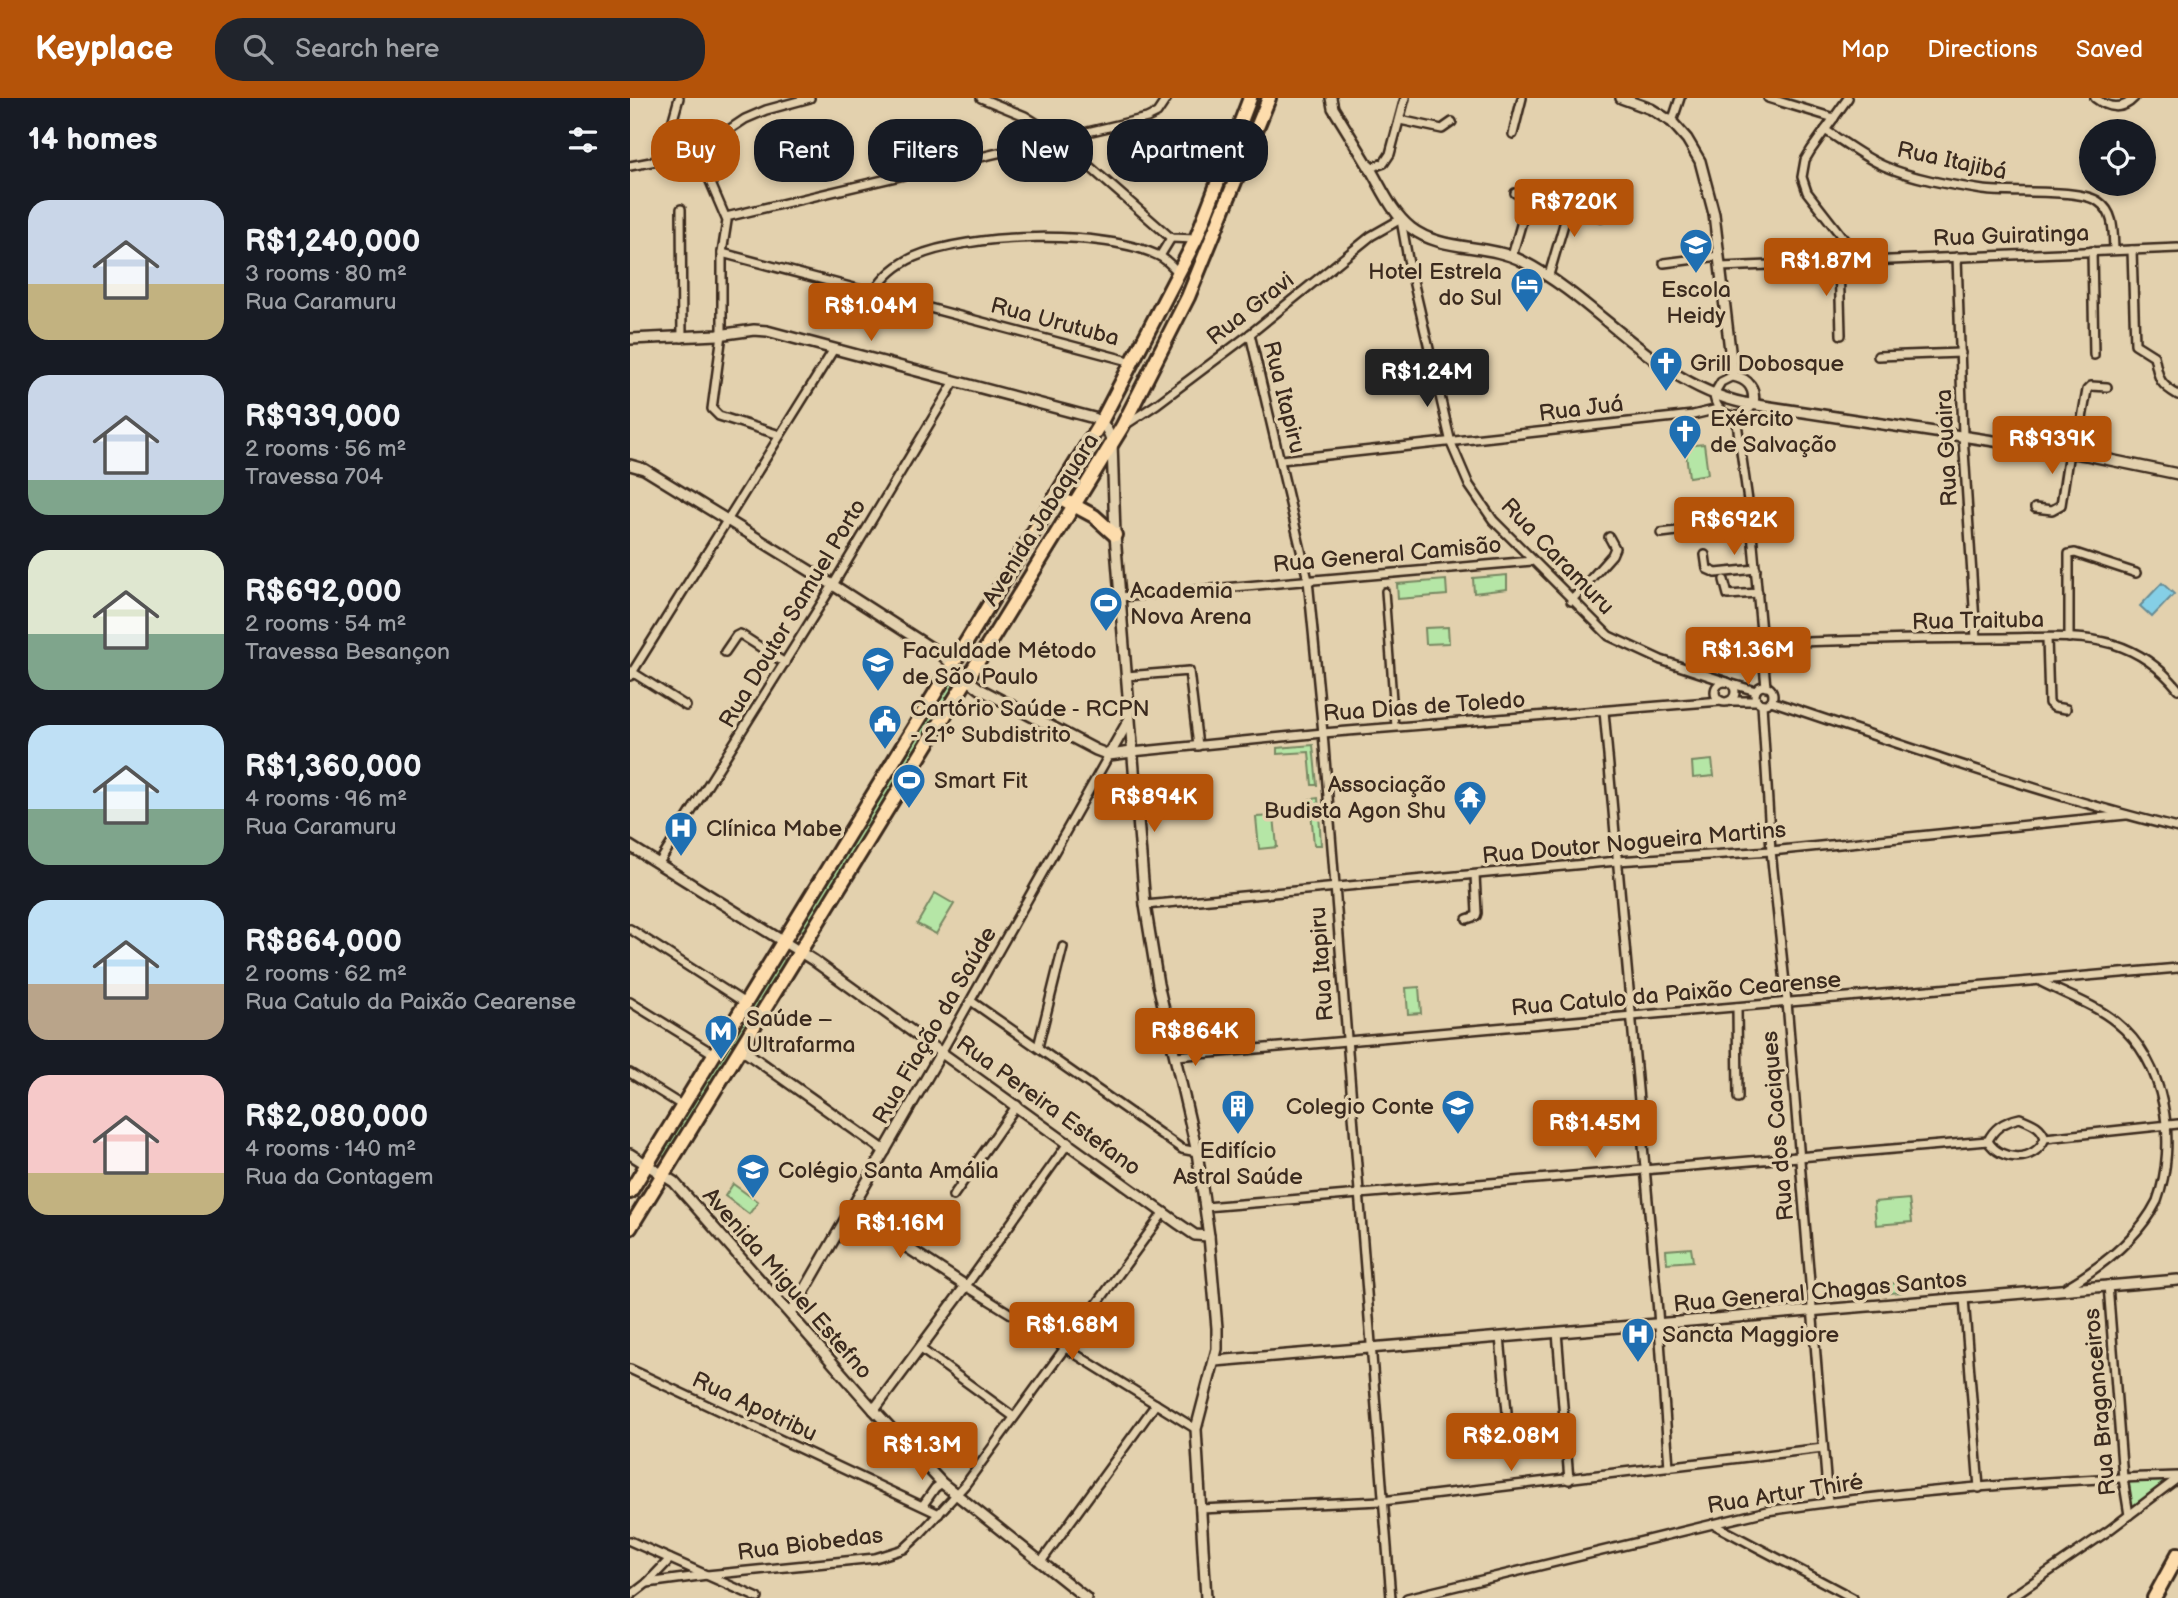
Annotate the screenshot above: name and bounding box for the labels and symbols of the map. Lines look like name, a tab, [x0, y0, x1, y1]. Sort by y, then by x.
street label: Rua Itajibá	[1894, 136, 2009, 186]
pin: R$720K	[1517, 180, 1631, 239]
street label: Rua Guiratinga	[1932, 219, 2090, 253]
school or university icon: Escola Heidy	[1677, 226, 1715, 275]
pin: R$1.87M	[1761, 238, 1891, 298]
place label: Hotel Estrela do Sul	[1368, 258, 1502, 312]
hotel icon: Hotel Estrela do Sul	[1508, 265, 1546, 314]
street label: Rua Gravi	[1201, 266, 1300, 352]
place label: Escola Heidy	[1661, 276, 1731, 330]
pin: R$1.04M	[806, 284, 936, 343]
street label: Rua Urutuba	[987, 291, 1122, 353]
street label: Rua Itapiru	[1257, 338, 1311, 456]
church icon: Grill Dobosque	[1647, 344, 1685, 393]
pin: R$1.24M	[1362, 350, 1492, 409]
place label: Grill Dobosque	[1690, 350, 1844, 378]
street label: Rua Guaira	[1930, 388, 1964, 507]
street label: Rua Juá	[1537, 390, 1625, 428]
place label: Exército de Salvação	[1710, 405, 1837, 459]
church icon: Exército de Salvação	[1666, 412, 1704, 461]
pin: R$939K	[1995, 416, 2109, 476]
street label: Avenida Jabaquara	[976, 428, 1105, 611]
street label: Rua Caramuru	[1495, 492, 1620, 621]
street label: Rua Doutor Samuel Porto	[713, 494, 872, 733]
pin: R$692K	[1677, 498, 1791, 557]
street label: Rua General Camisão	[1272, 531, 1503, 579]
place label: Academia Nova Arena	[1130, 577, 1252, 631]
sports icon: Academia Nova Arena	[1087, 584, 1125, 633]
street label: Rua Traituba	[1912, 606, 2044, 636]
pin: R$1.36M	[1683, 628, 1813, 687]
place label: Faculdade Método de São Paulo	[902, 637, 1097, 691]
school or university icon: Faculdade Método de São Paulo	[859, 644, 897, 693]
street label: Rua Dias de Toledo	[1322, 686, 1526, 728]
place label: Cartório Saúde - RCPN - 21º Subdistrito	[910, 695, 1150, 749]
public building icon: Cartório Saúde - RCPN - 21º Subdistrito	[866, 702, 904, 751]
sports icon: Smart Fit	[890, 761, 928, 810]
place label: Smart Fit	[934, 767, 1028, 795]
place label: Associação Budista Agon Shu	[1264, 771, 1446, 825]
pin: R$894K	[1097, 774, 1211, 834]
temple icon: Associação Budista Agon Shu	[1451, 778, 1489, 827]
hospital icon: Clínica Mabe	[662, 809, 700, 858]
place label: Clínica Mabe	[706, 815, 842, 843]
street label: Rua Doutor Nogueira Martins	[1481, 816, 1787, 870]
street label: Rua Itapiru	[1304, 906, 1340, 1022]
street label: Rua Fiação da Saúde	[867, 922, 1003, 1129]
street label: Rua Catulo da Paixão Cearense	[1510, 966, 1842, 1022]
place label: Saúde – Ultrafarma	[746, 1005, 855, 1059]
pin: R$864K	[1138, 1009, 1252, 1068]
metro station icon: Saúde – Ultrafarma	[702, 1012, 740, 1061]
street label: Rua Pereira Estefano	[951, 1029, 1146, 1182]
street label: Rua dos Caciques	[1756, 1030, 1800, 1222]
building icon: Edifício Astral Saúde	[1219, 1087, 1257, 1136]
school or university icon: Colegio Conte	[1439, 1087, 1477, 1136]
place label: Colegio Conte	[1286, 1093, 1434, 1121]
pin: R$1.45M	[1530, 1100, 1660, 1160]
place label: Edifício Astral Saúde	[1173, 1137, 1303, 1191]
school or university icon: Colégio Santa Amália	[734, 1151, 772, 1200]
place label: Colégio Santa Amália	[778, 1157, 999, 1185]
street label: Avenida Miguel Estefno	[696, 1182, 878, 1385]
pin: R$1.16M	[835, 1200, 965, 1260]
street label: Rua General Chagas Santos	[1672, 1265, 1968, 1319]
pin: R$1.68M	[1007, 1302, 1137, 1362]
street label: Rua Braganceiros	[2078, 1307, 2122, 1497]
hospital icon: Sancta Maggiore	[1619, 1315, 1657, 1364]
place label: Sancta Maggiore	[1662, 1321, 1839, 1349]
street label: Rua Apotribu	[688, 1366, 822, 1448]
pin: R$2.08M	[1446, 1414, 1576, 1473]
pin: R$1.3M	[865, 1422, 979, 1482]
street label: Rua Artur Thiré	[1705, 1468, 1865, 1520]
street label: Rua Biobedas	[736, 1521, 885, 1567]

